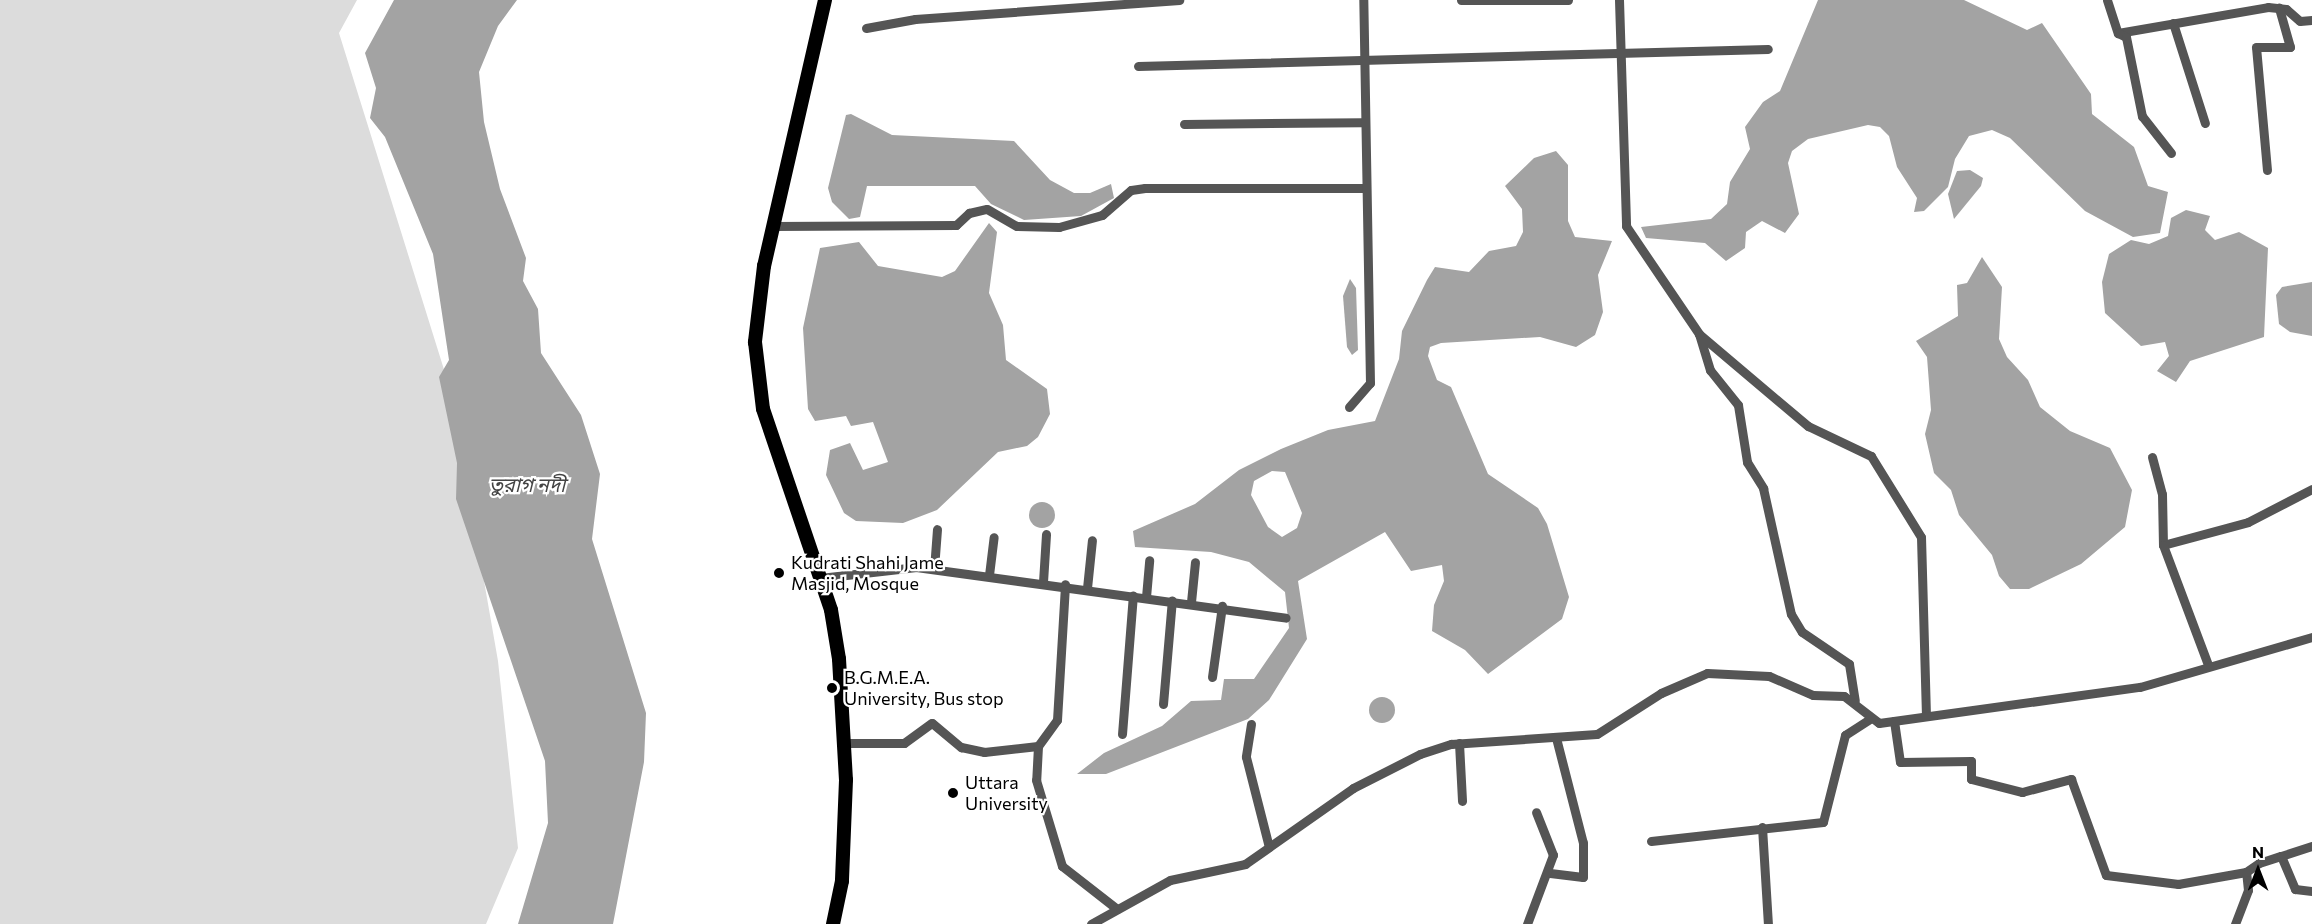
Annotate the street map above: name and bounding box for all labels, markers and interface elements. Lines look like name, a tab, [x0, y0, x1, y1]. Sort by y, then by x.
water label: তুরাগ নদী	[489, 472, 565, 496]
place label: Kudrati Shahi Jame Masjid, Mosque	[791, 552, 944, 594]
marker: Kudrati Shahi Jame Masjid, Mosque	[772, 566, 786, 580]
place label: B.G.M.E.A. University, Bus stop	[844, 667, 1004, 710]
marker: B.G.M.E.A. University, Bus stop	[825, 681, 839, 695]
place label: Uttara University	[965, 772, 1048, 814]
marker: Uttara University	[946, 786, 960, 800]
north arrow	[2228, 840, 2288, 900]
text: N	[2252, 842, 2264, 861]

